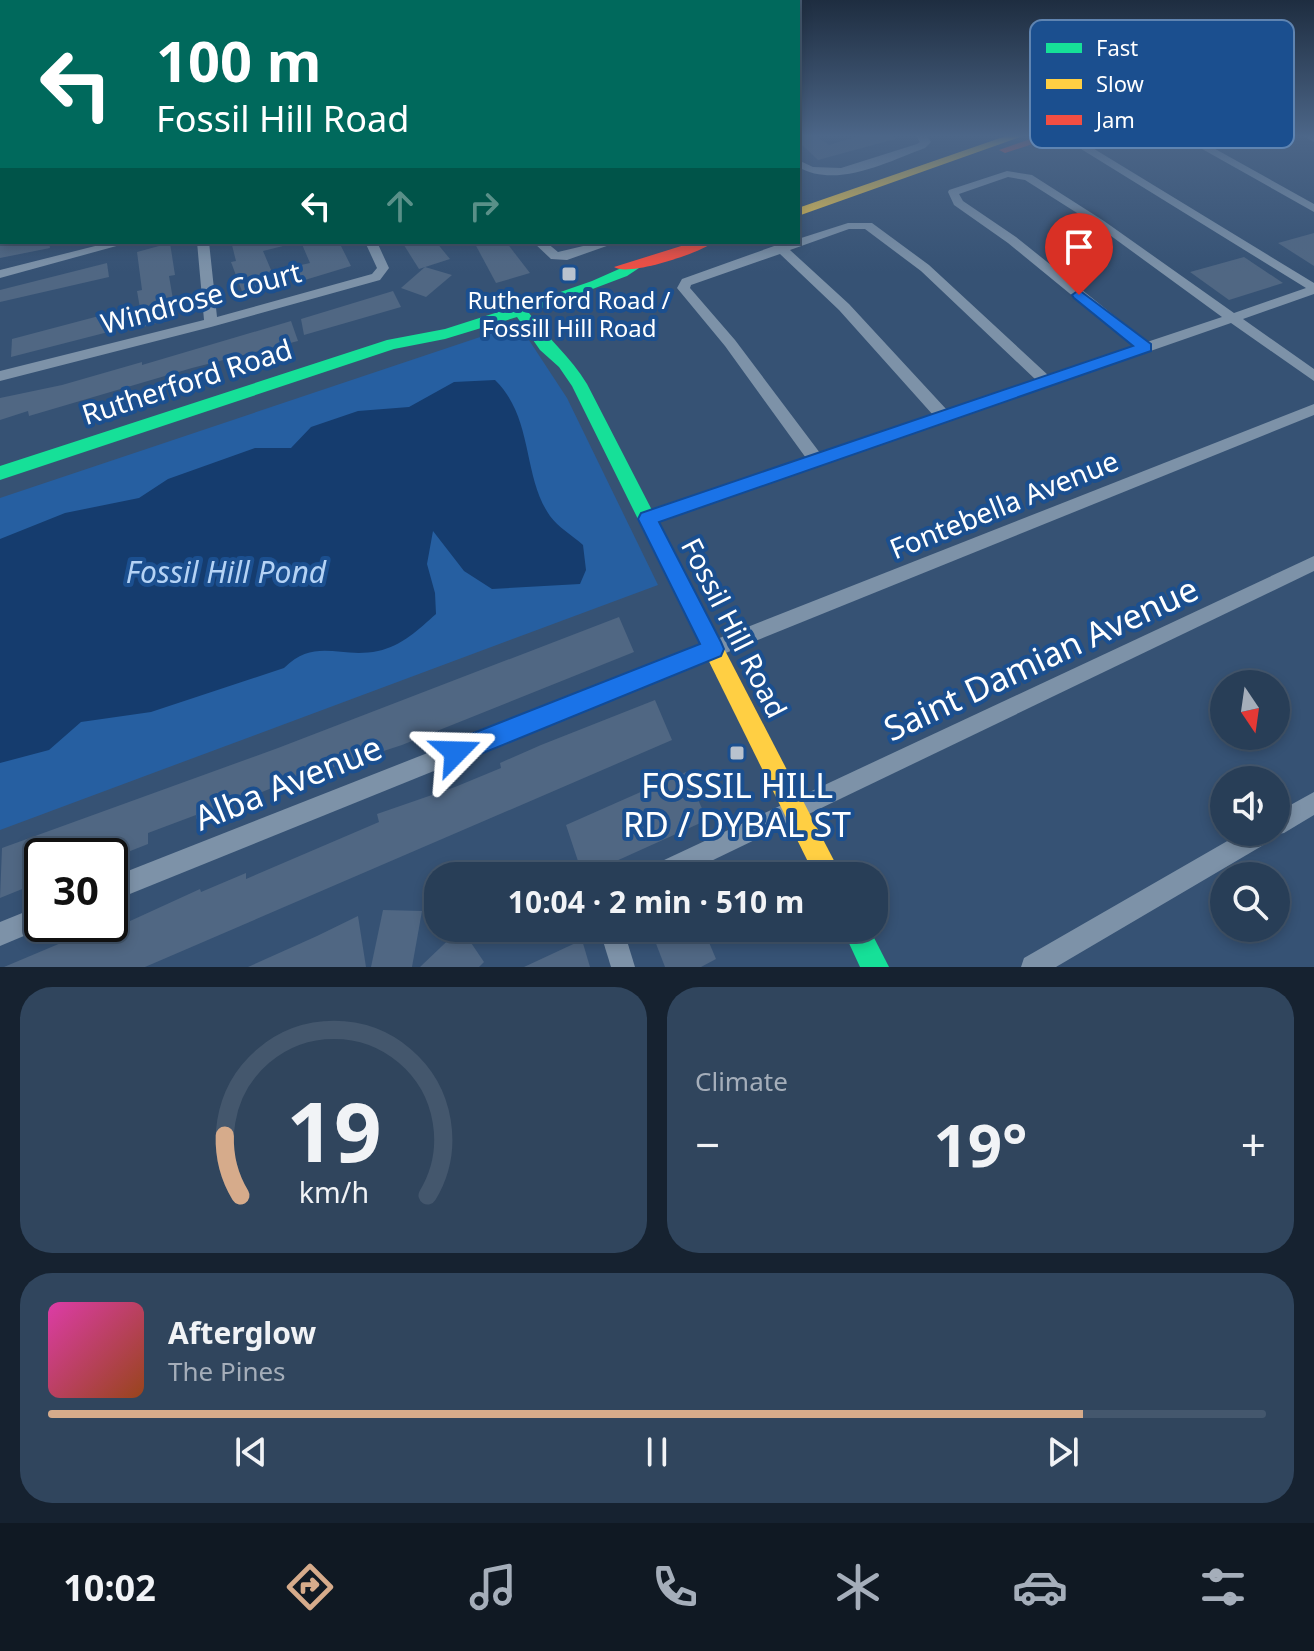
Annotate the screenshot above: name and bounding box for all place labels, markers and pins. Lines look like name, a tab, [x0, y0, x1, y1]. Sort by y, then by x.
pin	[1045, 213, 1113, 295]
marker: Rutherford Road / Fossill Hill Road	[560, 265, 578, 283]
place label: Rutherford Road / Fossill Hill Road	[468, 283, 670, 344]
marker: FOSSIL HILL RD / DYBAL ST	[728, 744, 746, 762]
place label: FOSSIL HILL RD / DYBAL ST	[623, 762, 851, 847]

